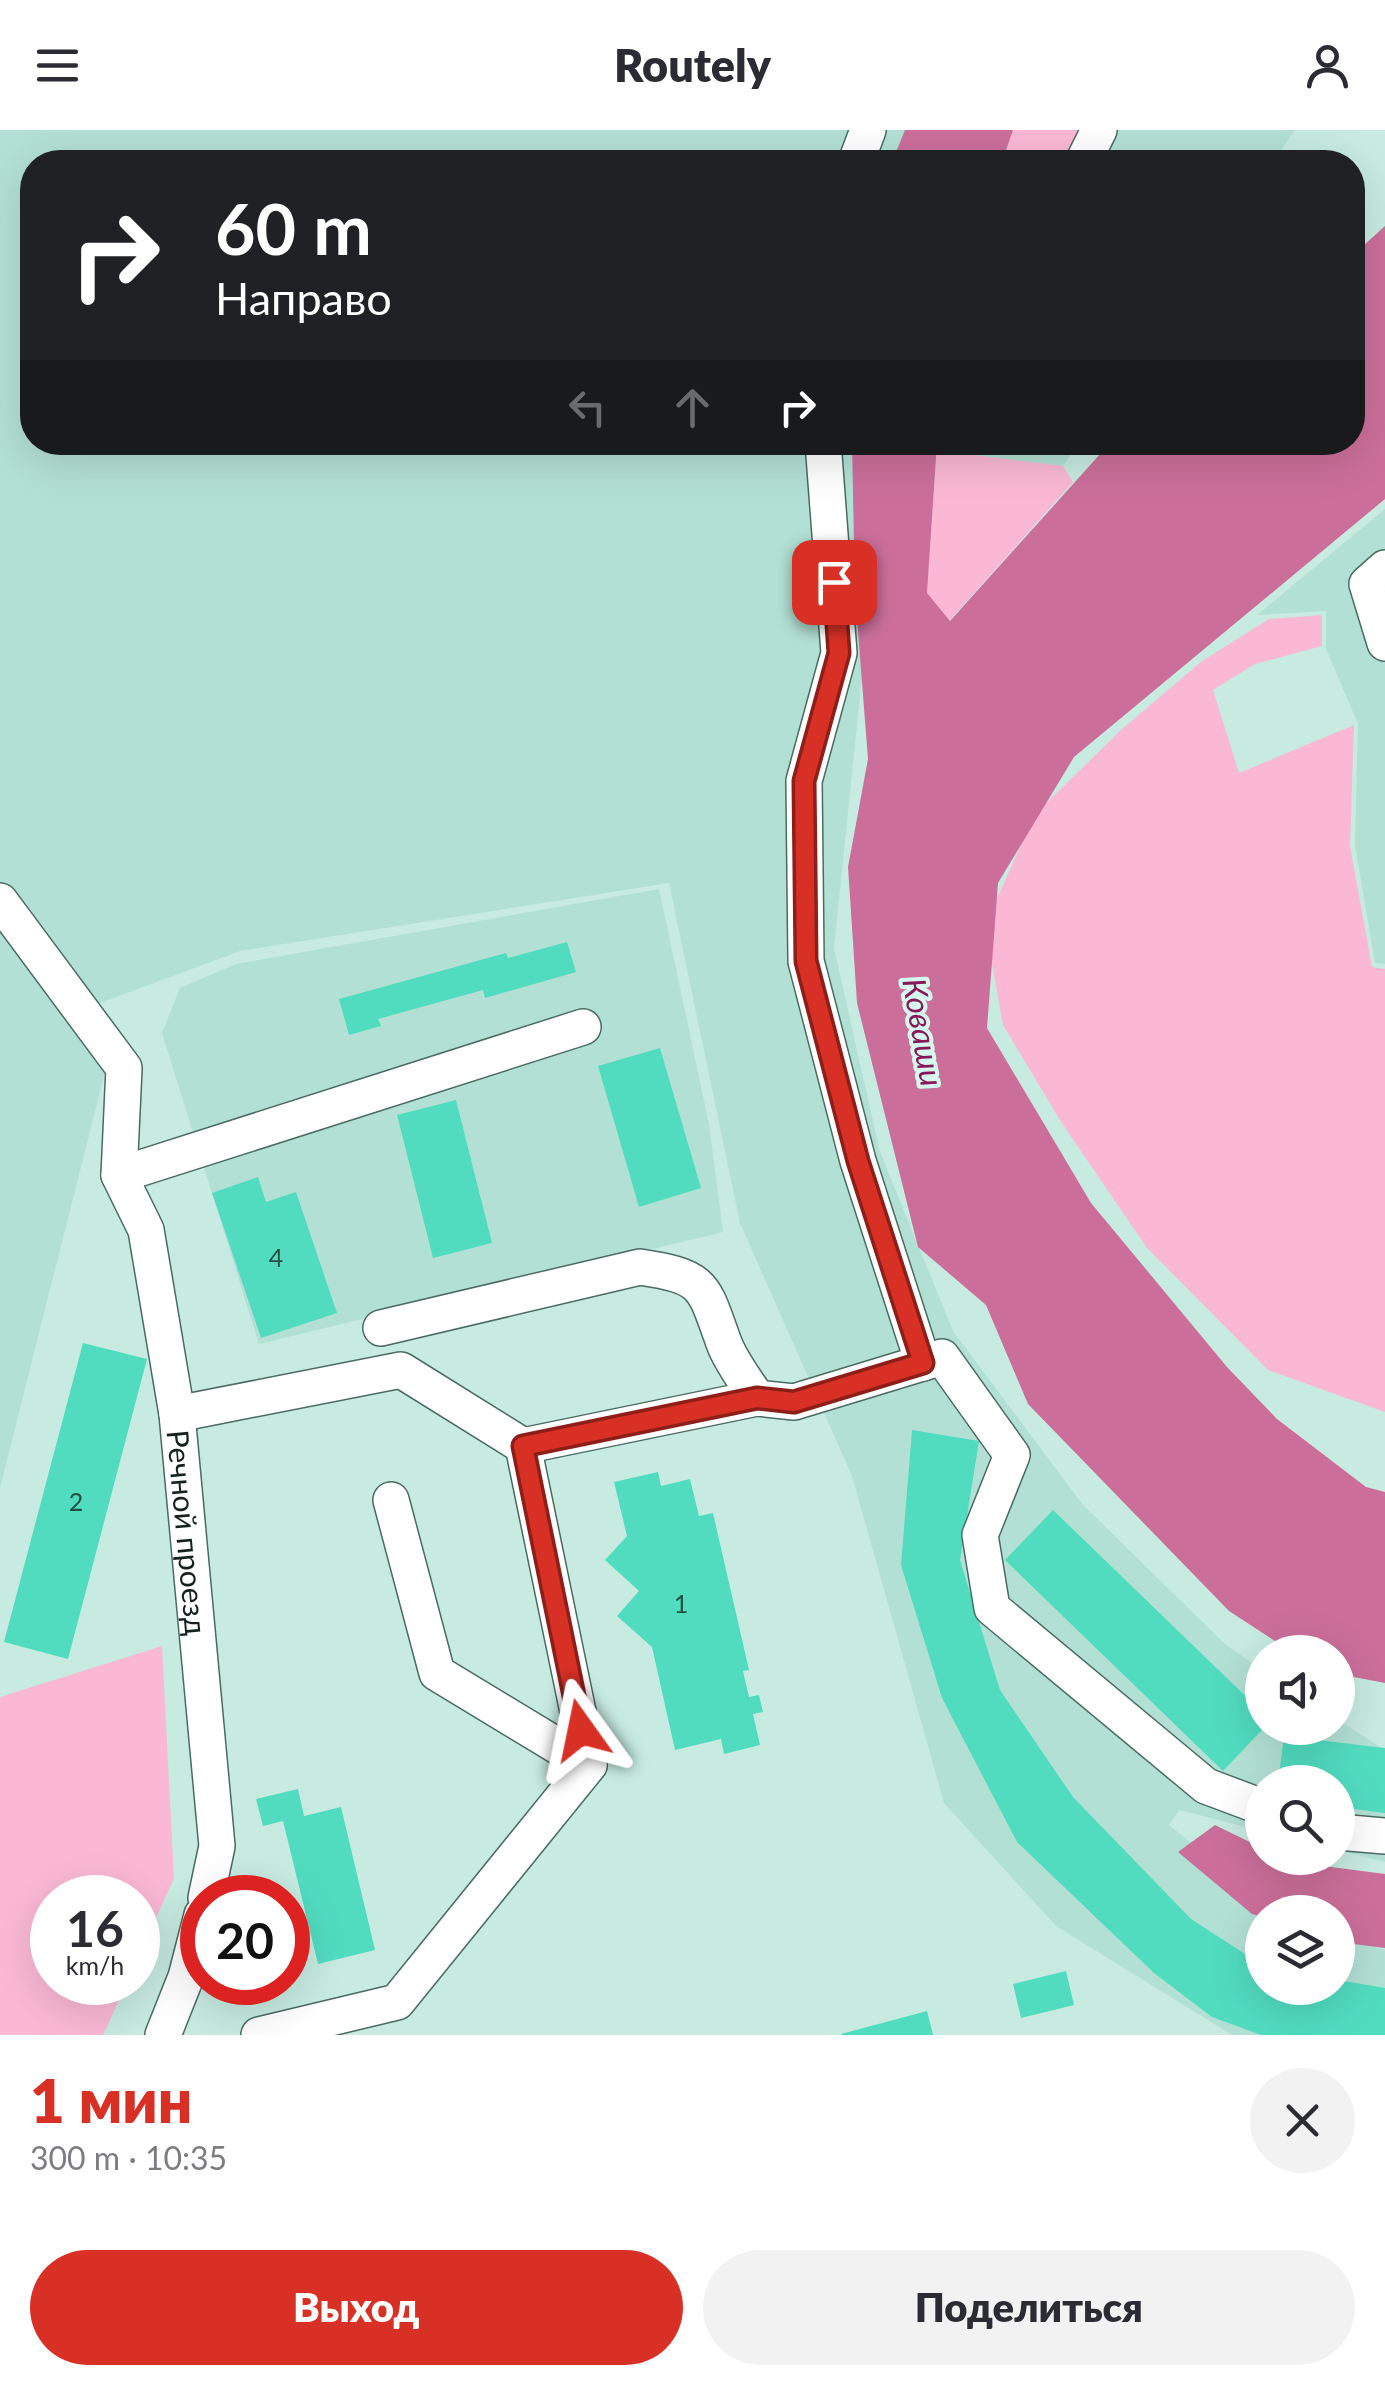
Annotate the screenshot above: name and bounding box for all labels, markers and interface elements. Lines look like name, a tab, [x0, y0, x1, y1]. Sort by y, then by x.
icon: menu	[30, 38, 85, 93]
text: Routely	[614, 38, 771, 92]
icon: person	[1300, 38, 1355, 93]
text: 60 m	[215, 186, 372, 270]
icon: right	[50, 190, 180, 320]
text: Направо	[215, 271, 392, 325]
icon: left	[560, 380, 615, 435]
icon: ahead	[665, 380, 720, 435]
icon: right	[770, 380, 825, 435]
pin	[792, 540, 877, 625]
icon: arrive	[807, 555, 862, 610]
water label: Коваши	[895, 975, 953, 1089]
house number: 4	[269, 1242, 283, 1272]
street label: Речной проезд	[161, 1428, 215, 1637]
house number: 2	[69, 1486, 83, 1516]
house number: 1	[674, 1588, 688, 1618]
map controls	[1245, 1635, 1355, 2005]
button: sound	[1245, 1635, 1355, 1745]
position arrow	[529, 1678, 633, 1782]
button: search	[1245, 1765, 1355, 1875]
speed limit sign: 20	[180, 1875, 310, 2005]
button: layers	[1245, 1895, 1355, 2005]
text: 16	[66, 1898, 124, 1958]
text: km/h	[66, 1950, 124, 1980]
text: 1 мин	[30, 2064, 192, 2136]
button: close	[1250, 2068, 1355, 2173]
text: 300 m · 10:35	[30, 2138, 227, 2177]
button: Выход	[30, 2250, 683, 2365]
button: Поделиться	[703, 2250, 1355, 2365]

